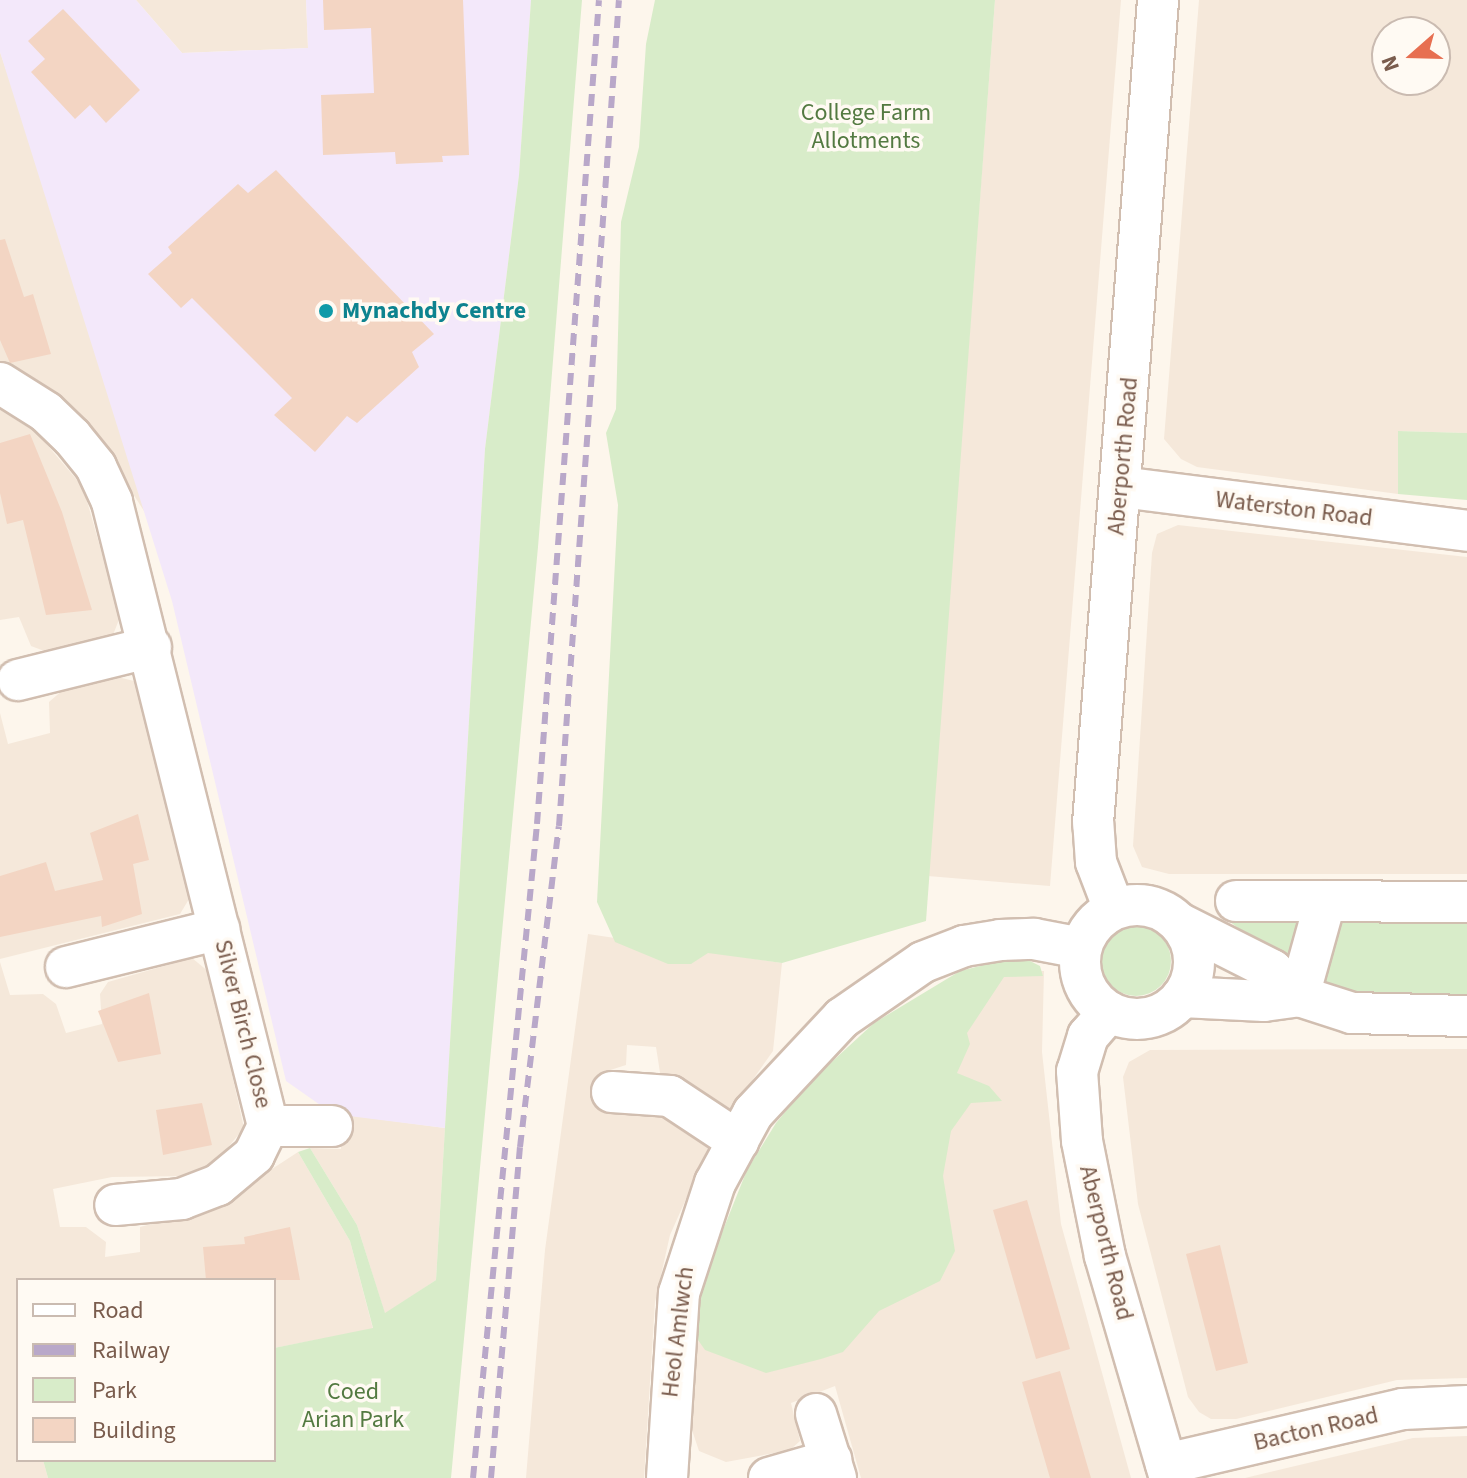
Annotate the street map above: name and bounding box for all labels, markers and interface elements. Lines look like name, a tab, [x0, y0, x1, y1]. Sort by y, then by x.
north arrow	[1371, 16, 1451, 96]
text: N	[1373, 51, 1408, 76]
park label: College Farm Allotments	[801, 99, 931, 155]
place label: Mynachdy Centre	[342, 297, 526, 325]
marker: Mynachdy Centre	[317, 302, 335, 320]
street label: Aberporth Road	[1102, 376, 1144, 536]
street label: Waterston Road	[1214, 485, 1374, 533]
street label: Silver Birch Close	[208, 937, 278, 1111]
street label: Aberporth Road	[1073, 1163, 1139, 1323]
street label: Heol Amlwch	[656, 1265, 700, 1399]
legend	[16, 1278, 276, 1462]
text: Road	[92, 1293, 144, 1328]
text: Railway	[92, 1333, 170, 1368]
text: Park	[92, 1373, 137, 1408]
park label: Coed Arian Park	[302, 1378, 404, 1434]
street label: Bacton Road	[1251, 1401, 1381, 1457]
text: Building	[92, 1413, 176, 1448]

